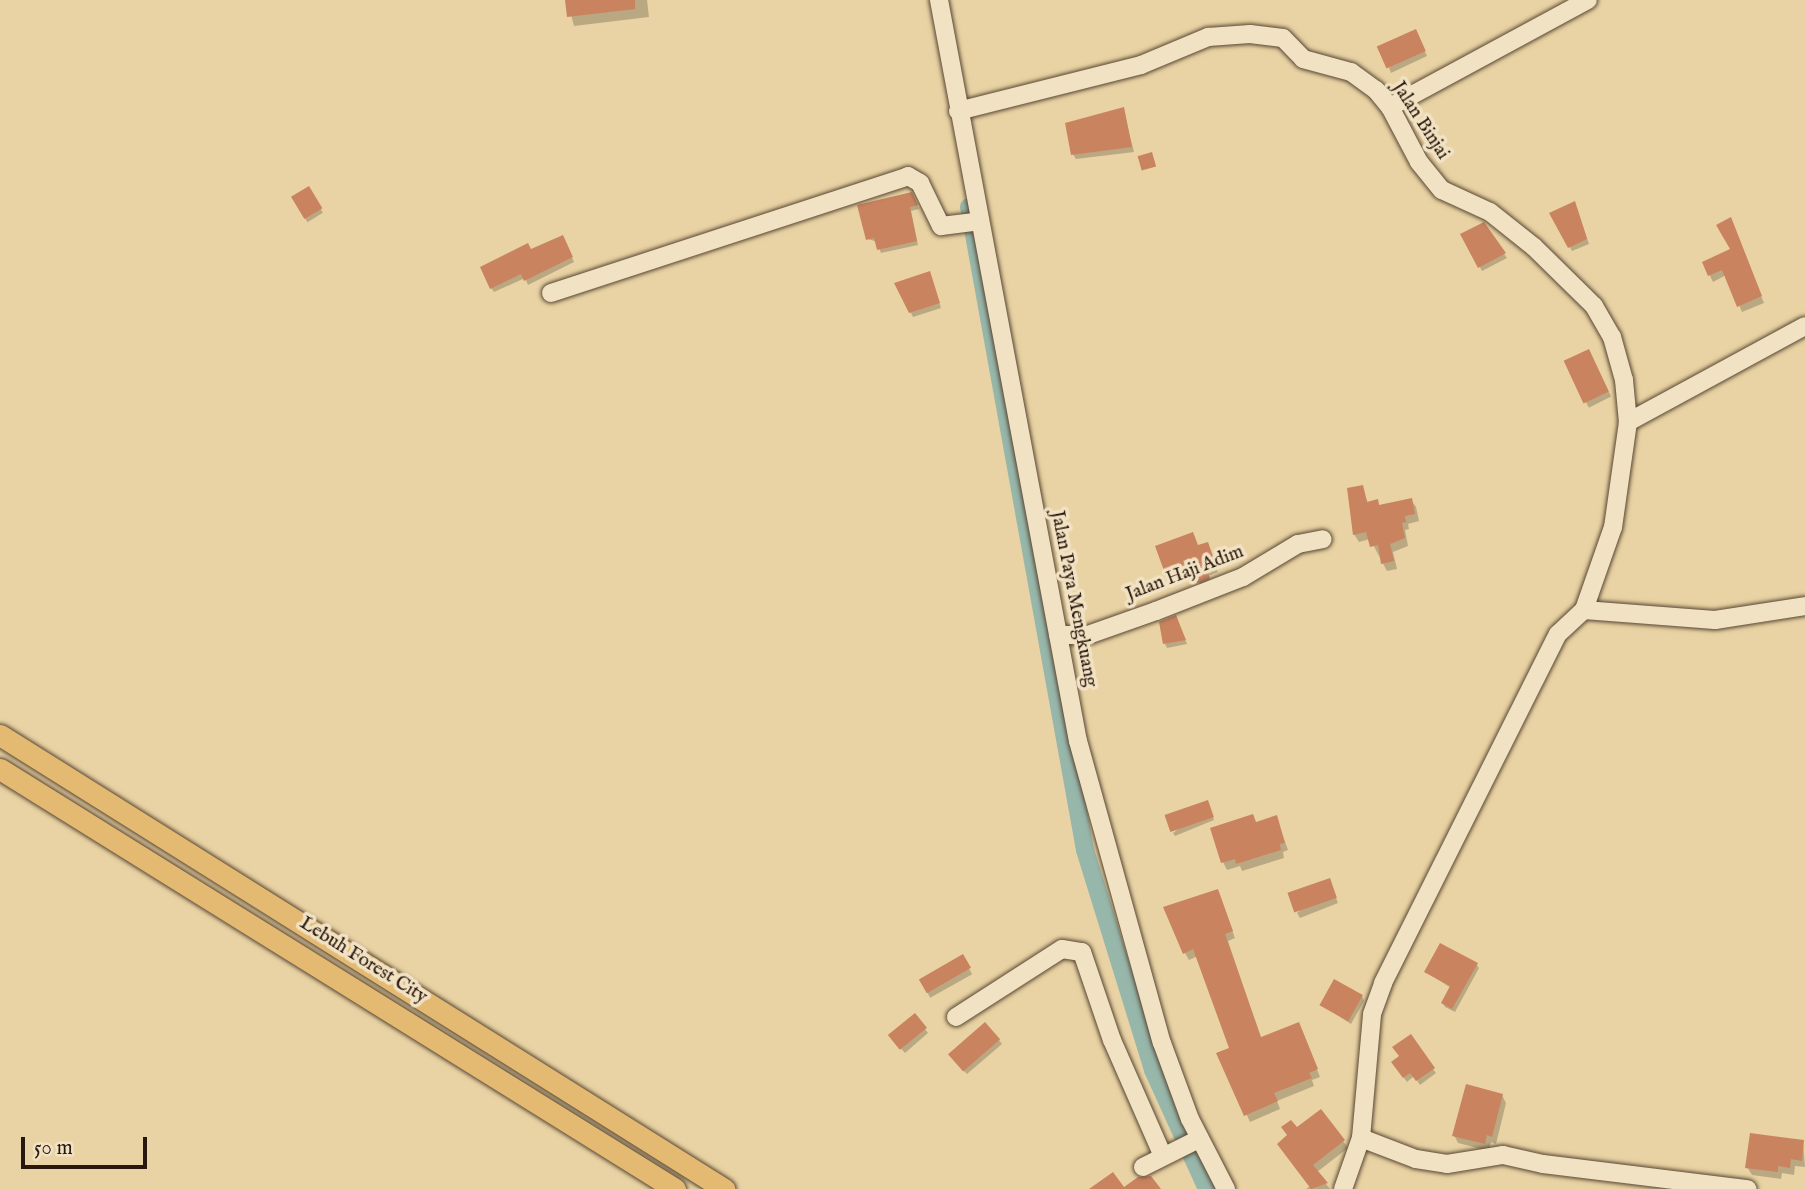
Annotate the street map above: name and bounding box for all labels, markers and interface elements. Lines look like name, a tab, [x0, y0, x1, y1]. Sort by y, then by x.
street label: Jalan Binjai	[1386, 78, 1454, 164]
street label: Jalan Paya Mengkuang	[1045, 509, 1101, 689]
street label: Jalan Haji Adim	[1123, 541, 1247, 607]
street label: Lebuh Forest City	[295, 913, 431, 1009]
scale bar	[24, 1122, 150, 1166]
text: 50 m	[34, 1135, 73, 1162]

